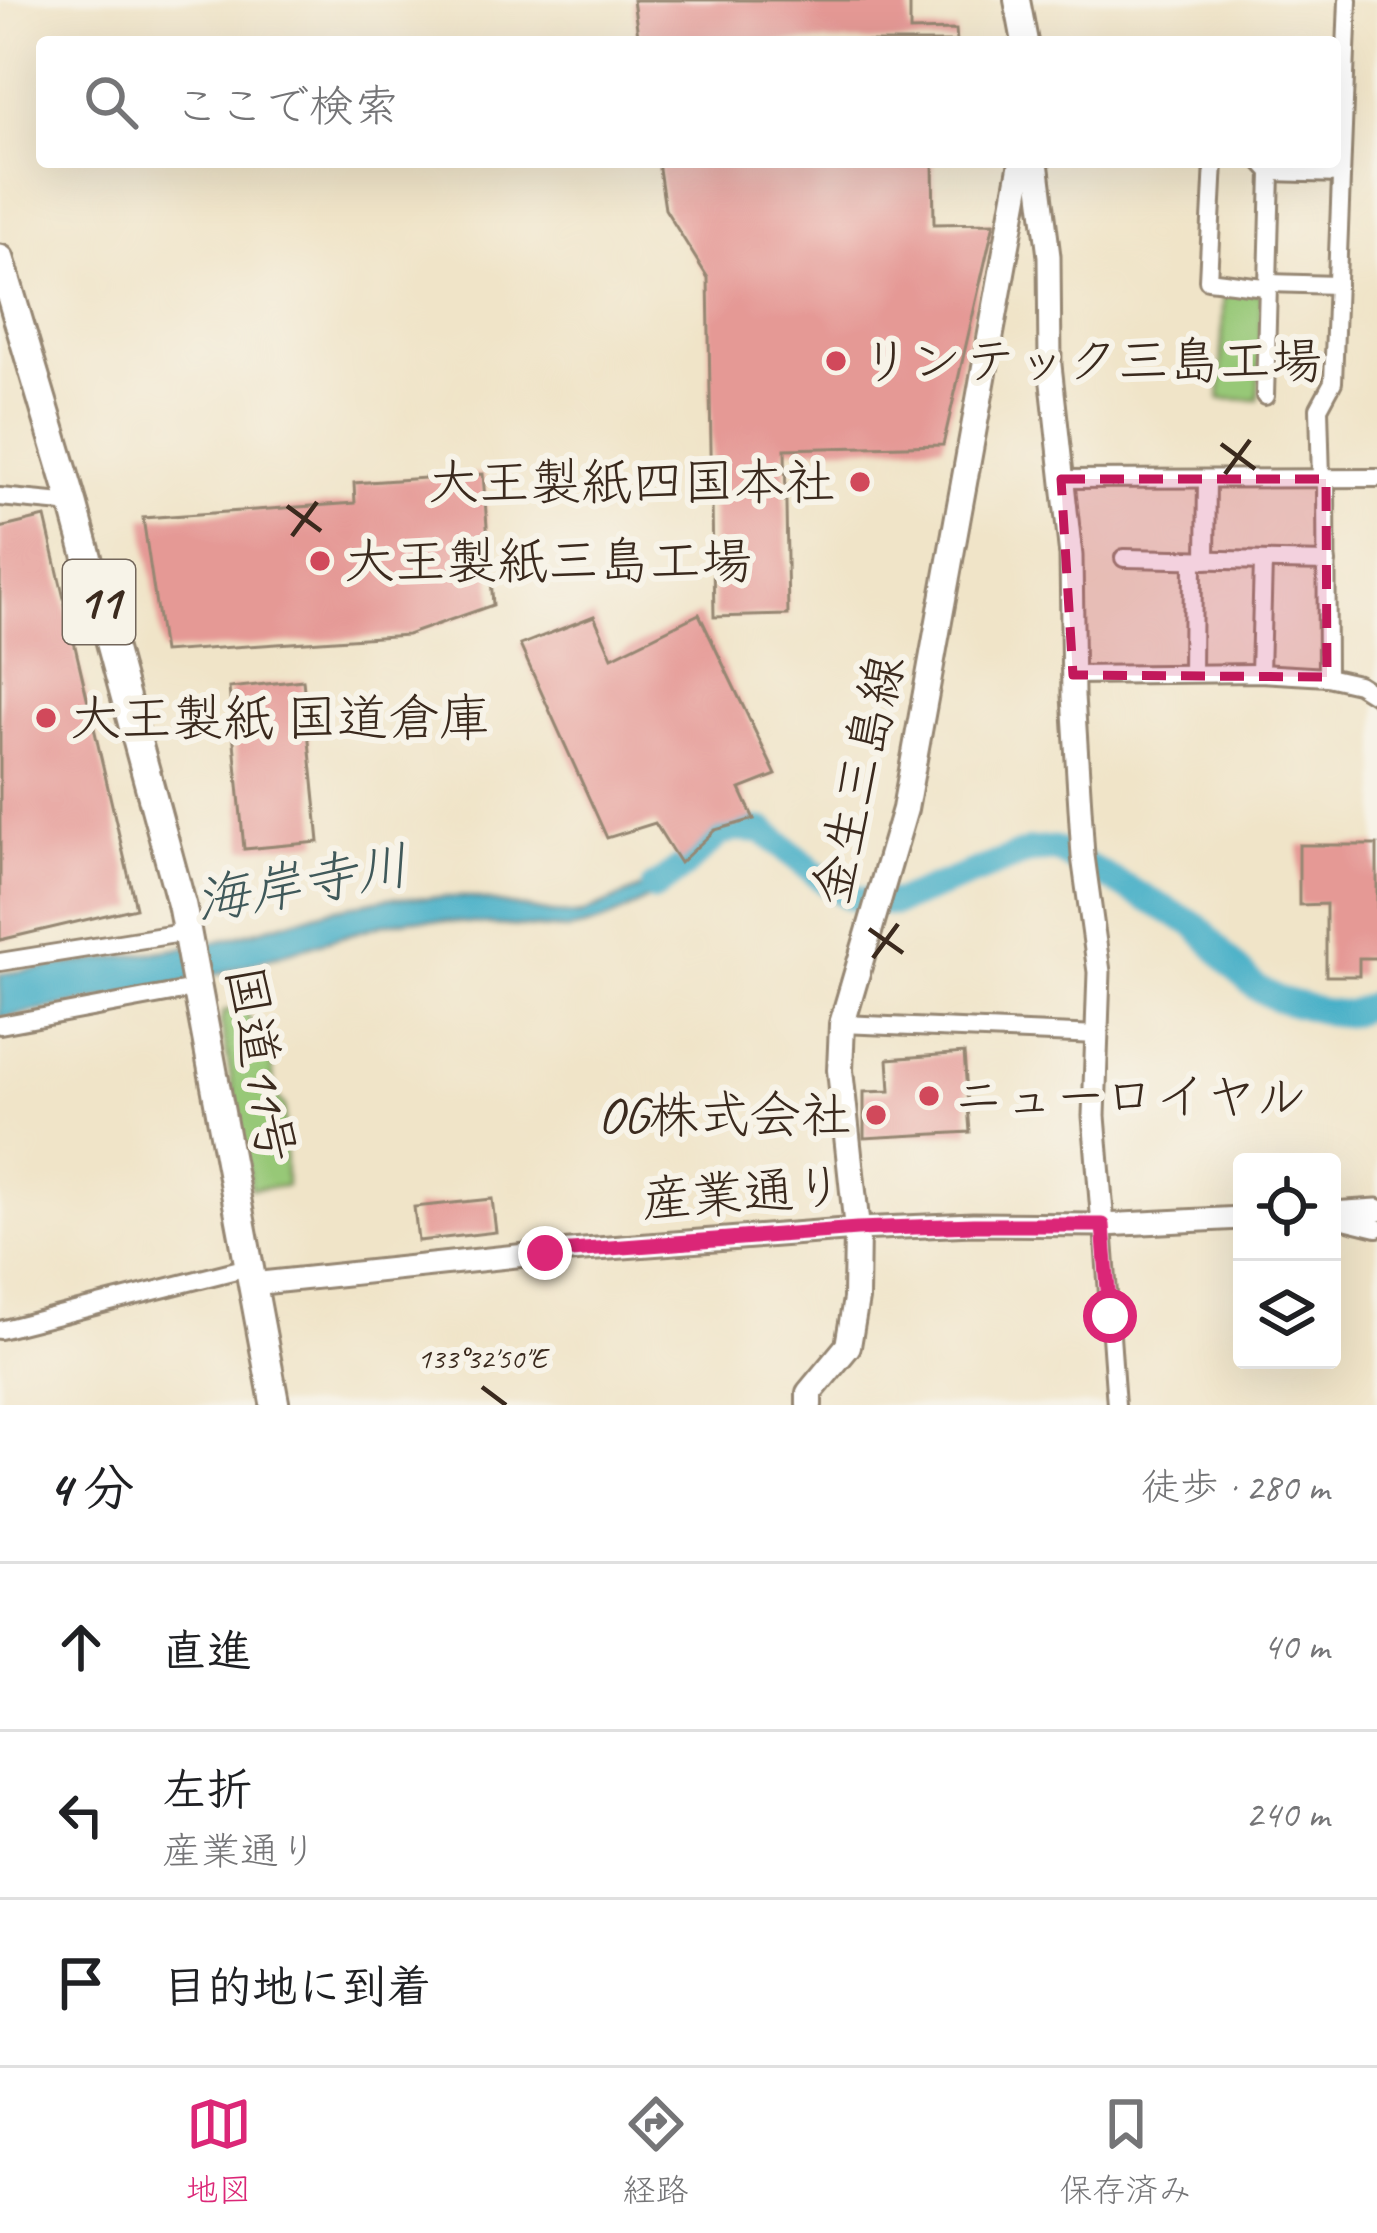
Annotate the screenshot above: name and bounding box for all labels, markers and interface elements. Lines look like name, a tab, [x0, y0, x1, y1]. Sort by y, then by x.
search box	[36, 36, 1341, 168]
icon: search	[78, 69, 144, 135]
text: ここで検索	[174, 78, 399, 135]
place label: リンテック三島工場	[860, 329, 1322, 393]
marker: リンテック三島工場	[823, 348, 849, 374]
place label: 大王製紙四国本社	[428, 450, 836, 514]
marker: 大王製紙四国本社	[847, 469, 873, 495]
place label: 大王製紙三島工場	[344, 529, 752, 593]
marker: 大王製紙三島工場	[307, 548, 333, 574]
road number: 11	[63, 560, 135, 644]
street label: 金生三島線	[798, 649, 918, 911]
place label: 大王製紙 国道倉庫	[70, 686, 490, 750]
marker: 大王製紙 国道倉庫	[33, 705, 59, 731]
water label: 海岸寺川	[190, 831, 414, 935]
street label: 国道11号	[212, 961, 310, 1167]
place label: ニューロイヤル	[953, 1064, 1307, 1128]
place label: OG株式会社	[598, 1083, 852, 1147]
marker: ニューロイヤル	[916, 1083, 942, 1109]
marker: OG株式会社	[863, 1102, 889, 1128]
map controls	[1233, 1153, 1341, 1369]
button: locate	[1233, 1153, 1341, 1261]
street label: 産業通り	[639, 1154, 847, 1232]
route end	[518, 1226, 572, 1280]
button: layers	[1233, 1261, 1341, 1369]
route start	[1083, 1289, 1137, 1343]
text: 133°32'50"E	[417, 1339, 551, 1377]
text: 4 分	[48, 1456, 134, 1520]
text: 徒歩 · 280 m	[1141, 1463, 1329, 1512]
icon: ahead	[48, 1614, 114, 1680]
text: 40 m	[1263, 1622, 1329, 1671]
text: 直進	[162, 1623, 252, 1680]
text: 左折	[162, 1762, 252, 1819]
icon: left	[48, 1782, 114, 1848]
text: 240 m	[1245, 1790, 1329, 1839]
text: 産業通り	[162, 1827, 318, 1876]
icon: arrive	[48, 1950, 114, 2016]
text: 目的地に到着	[162, 1959, 432, 2016]
tab: 地図	[186, 2091, 252, 2211]
tab: 経路	[623, 2091, 689, 2211]
tab: 保存済み	[1060, 2091, 1192, 2211]

